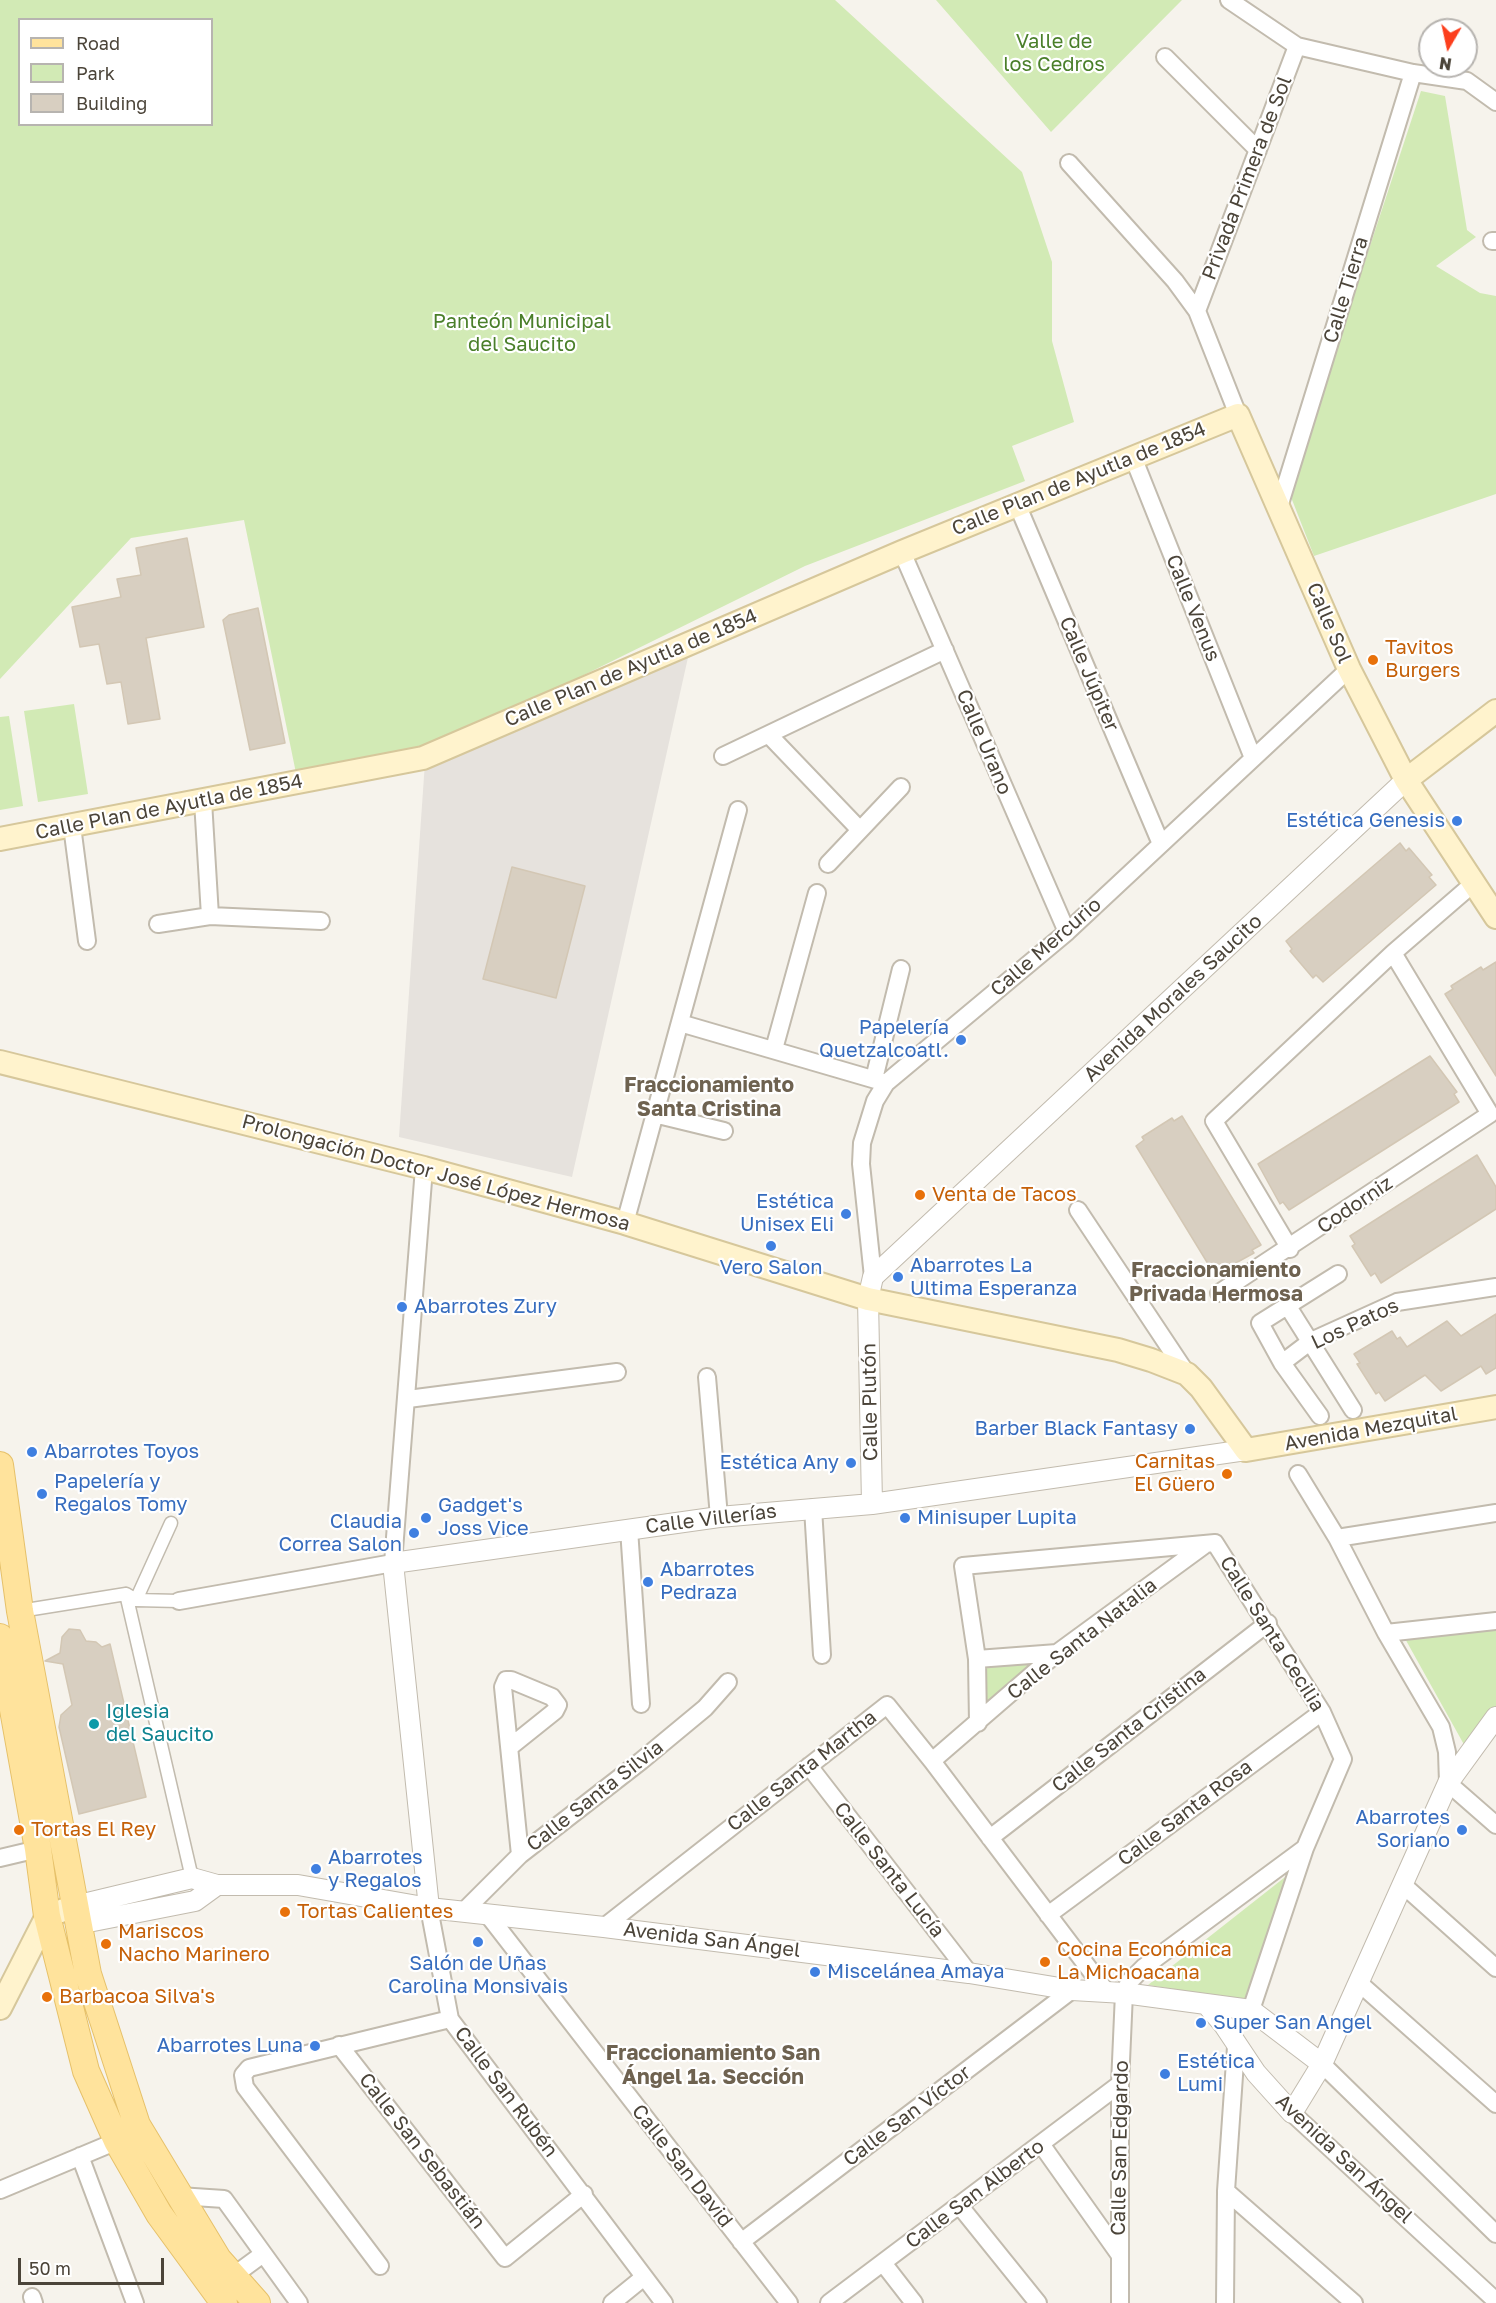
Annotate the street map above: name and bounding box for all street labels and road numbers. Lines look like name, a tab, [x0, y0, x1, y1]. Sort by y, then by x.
street label: Privada Primera de Sol	[1197, 73, 1297, 283]
street label: Calle Tierra	[1318, 234, 1374, 346]
street label: Calle Plan de Ayutla de 1854	[948, 417, 1210, 541]
street label: Calle Venus	[1161, 551, 1225, 665]
street label: Calle Sol	[1301, 579, 1357, 667]
street label: Calle Plan de Ayutla de 1854	[501, 604, 761, 732]
street label: Calle Júpiter	[1054, 613, 1124, 735]
street label: Calle Urano	[951, 686, 1017, 798]
street label: Calle Plan de Ayutla de 1854	[33, 769, 305, 845]
street label: Calle Mercurio	[986, 892, 1106, 1002]
street label: Avenida Morales Saucito	[1079, 909, 1267, 1087]
street label: Prolongación Doctor José López Hermosa	[239, 1110, 633, 1236]
street label: Codorniz	[1313, 1171, 1397, 1239]
street label: Los Patos	[1308, 1293, 1402, 1355]
street label: Calle Plutón	[857, 1343, 883, 1461]
street label: Avenida Mezquital	[1283, 1402, 1459, 1456]
street label: Calle Villerías	[644, 1499, 778, 1539]
street label: Calle Santa Cecilia	[1214, 1552, 1330, 1716]
street label: Calle Santa Natalia	[1002, 1573, 1162, 1705]
street label: Calle Santa Cristina	[1047, 1662, 1211, 1798]
street label: Calle Santa Martha	[723, 1705, 881, 1837]
street label: Calle Santa Silvia	[522, 1735, 668, 1857]
street label: Calle Santa Rosa	[1113, 1755, 1257, 1871]
street label: Calle Santa Lucía	[829, 1797, 949, 1943]
street label: Avenida San Ángel	[622, 1917, 802, 1963]
street label: Calle San Rubén	[449, 2022, 563, 2162]
street label: Calle San Víctor	[839, 2060, 975, 2172]
street label: Calle San Edgardo	[1106, 2060, 1134, 2236]
street label: Calle San Sebastián	[354, 2068, 490, 2234]
street label: Avenida San Ángel	[1271, 2089, 1417, 2229]
street label: Calle San David	[627, 2100, 737, 2232]
street label: Calle San Alberto	[901, 2134, 1049, 2254]

